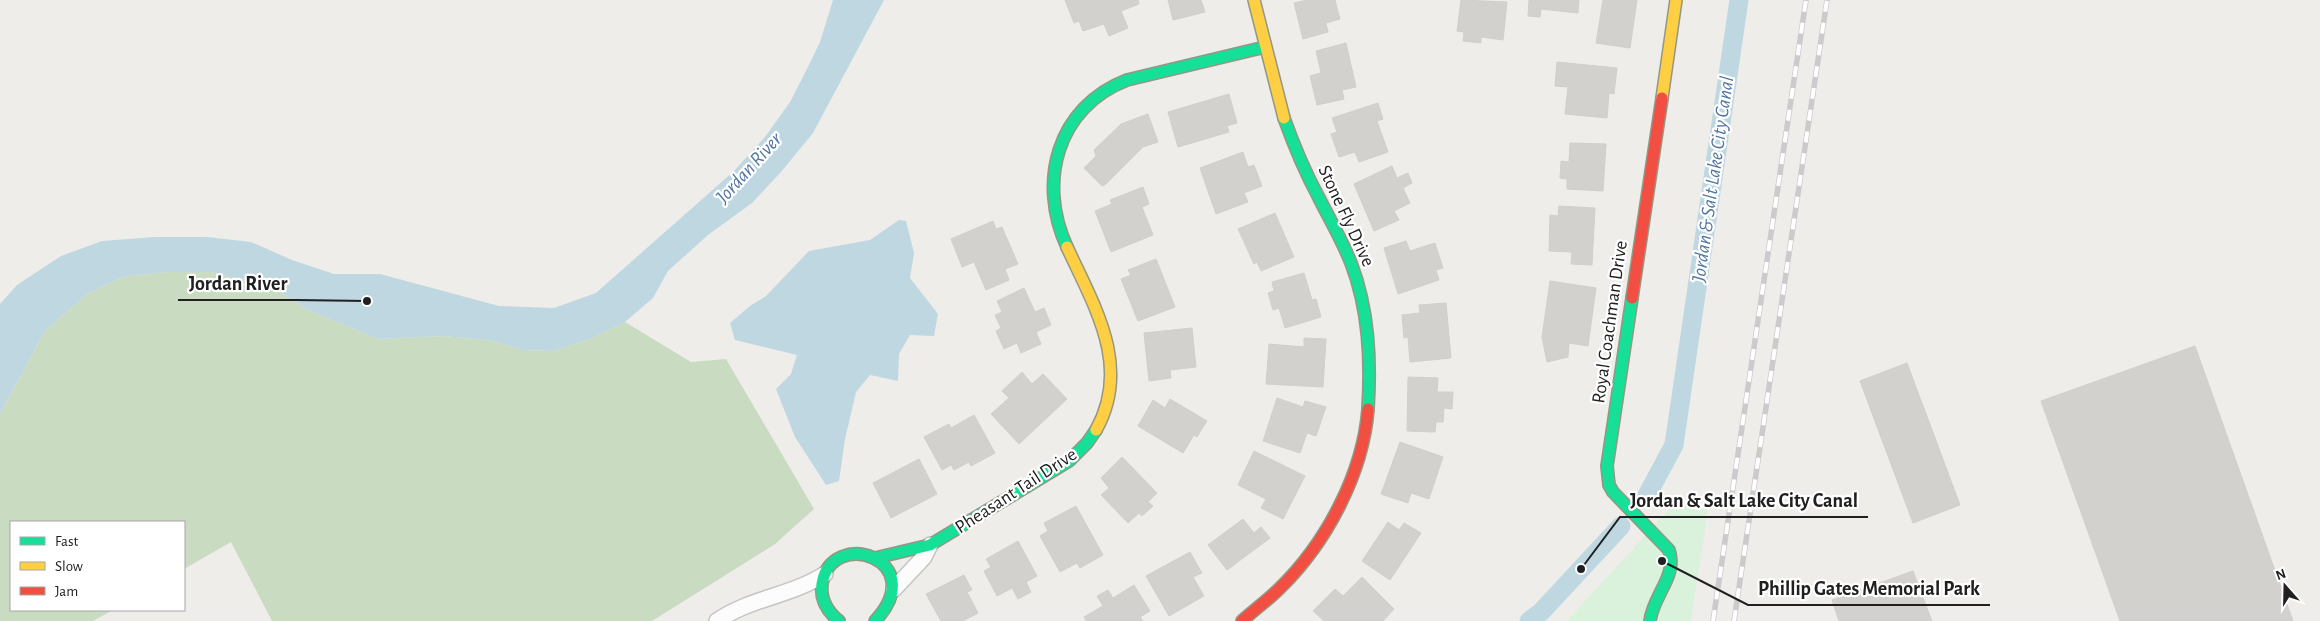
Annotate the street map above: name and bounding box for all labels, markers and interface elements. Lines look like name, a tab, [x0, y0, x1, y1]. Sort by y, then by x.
water label: Jordan & Salt Lake City Canal	[1689, 75, 1737, 284]
water label: Jordan River	[712, 129, 786, 208]
street label: Stone Fly Drive	[1314, 162, 1378, 270]
street label: Royal Coachman Drive	[1589, 239, 1631, 405]
callout: Jordan River	[178, 265, 297, 300]
text: Jordan River	[189, 274, 287, 294]
street label: Pheasant Tail Drive	[952, 445, 1080, 537]
callout: Jordan & Salt Lake City Canal	[1620, 482, 1868, 517]
text: Jordan & Salt Lake City Canal	[1630, 491, 1858, 511]
legend	[10, 521, 185, 611]
text: Fast	[55, 534, 79, 549]
text: Slow	[55, 559, 83, 574]
north arrow	[2260, 561, 2310, 611]
text: N	[2274, 566, 2288, 583]
callout: Phillip Gates Memorial Park	[1748, 570, 1990, 605]
text: Phillip Gates Memorial Park	[1758, 579, 1980, 599]
text: Jam	[55, 584, 78, 599]

